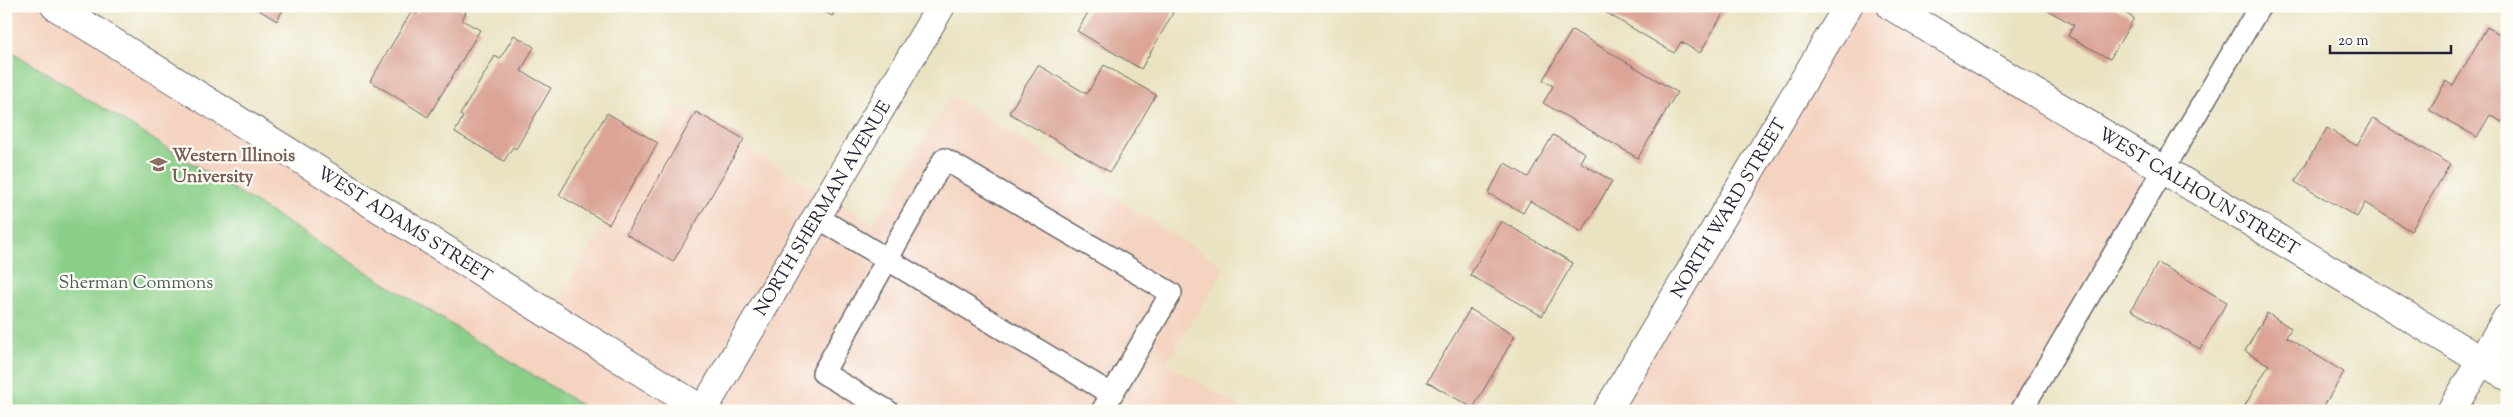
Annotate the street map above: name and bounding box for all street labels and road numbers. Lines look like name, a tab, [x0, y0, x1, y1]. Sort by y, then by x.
street label: NORTH SHERMAN AVENUE	[749, 96, 899, 322]
street label: NORTH WARD STREET	[1666, 114, 1794, 304]
street label: WEST CALHOUN STREET	[2093, 122, 2304, 263]
street label: WEST ADAMS STREET	[311, 161, 497, 290]

